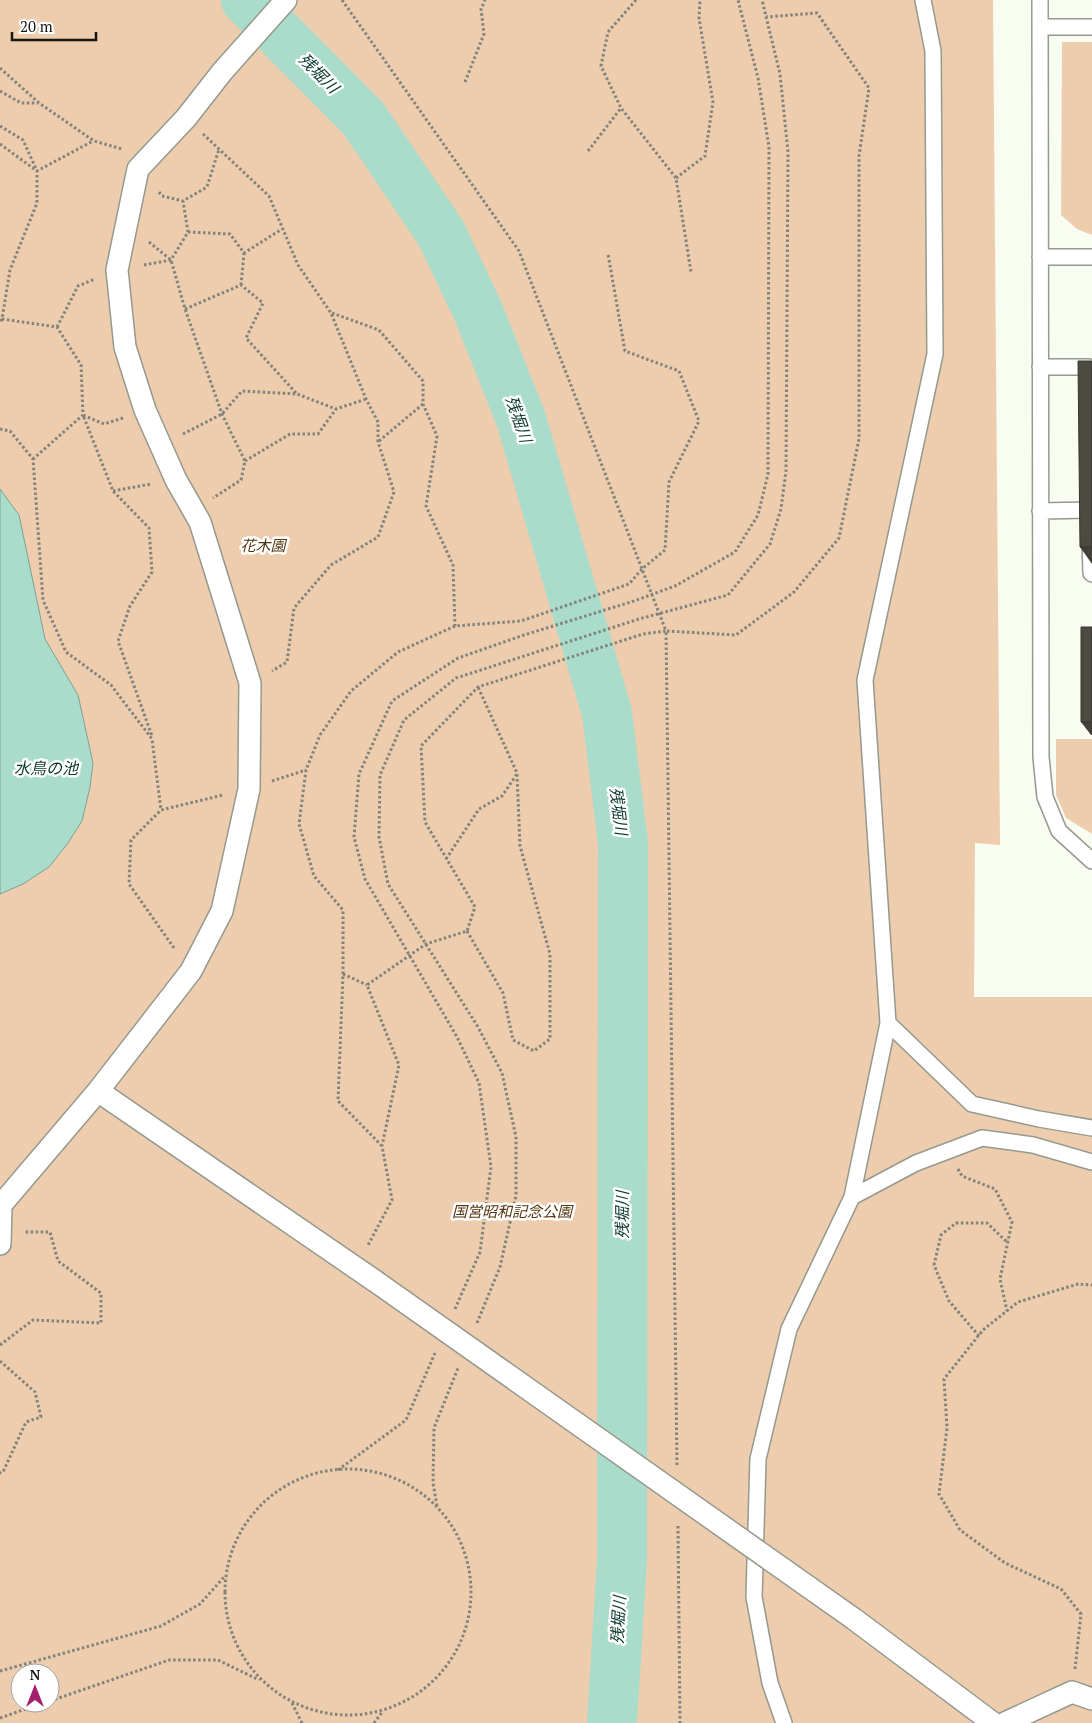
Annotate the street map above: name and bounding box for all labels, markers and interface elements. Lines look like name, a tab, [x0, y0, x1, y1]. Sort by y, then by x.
scale bar	[12, 10, 96, 42]
text: 20 m	[20, 16, 53, 36]
water label: 残堀川	[294, 48, 345, 99]
water label: 残堀川	[501, 393, 538, 447]
park label: 花木園	[240, 535, 287, 555]
water label: 水鳥の池	[14, 757, 80, 779]
water label: 残堀川	[605, 786, 633, 838]
water label: 残堀川	[611, 1189, 633, 1239]
park label: 国営昭和記念公園	[452, 1201, 574, 1221]
water label: 残堀川	[606, 1593, 630, 1645]
north arrow	[10, 1663, 60, 1713]
text: N	[30, 1665, 41, 1684]

